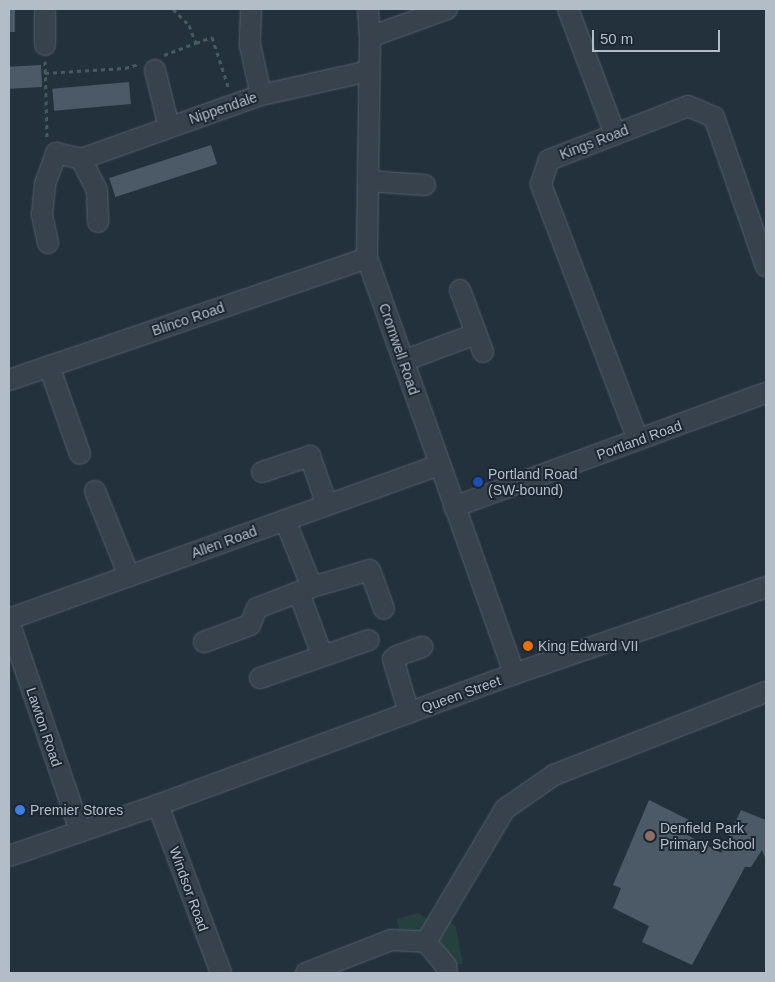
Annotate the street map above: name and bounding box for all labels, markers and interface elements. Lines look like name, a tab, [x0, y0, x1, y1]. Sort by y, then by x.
scale bar	[595, 20, 722, 52]
text: 50 m	[600, 30, 633, 47]
street label: Nippendale	[187, 89, 259, 127]
street label: Kings Road	[557, 121, 631, 163]
street label: Blinco Road	[150, 299, 226, 339]
street label: Cromwell Road	[375, 301, 423, 397]
street label: Portland Road	[594, 417, 684, 463]
place label: Portland Road (SW-bound)	[488, 466, 578, 498]
marker: Portland Road (SW-bound)	[472, 476, 484, 488]
street label: Allen Road	[189, 522, 259, 562]
place label: King Edward VII	[538, 638, 638, 654]
marker: King Edward VII	[522, 640, 534, 652]
street label: Queen Street	[419, 672, 503, 716]
street label: Lawton Road	[23, 685, 65, 769]
place label: Premier Stores	[30, 802, 123, 818]
marker: Premier Stores	[14, 804, 26, 816]
place label: Denfield Park Primary School	[660, 820, 755, 852]
marker: Denfield Park Primary School	[644, 830, 656, 842]
street label: Windsor Road	[166, 844, 212, 934]

